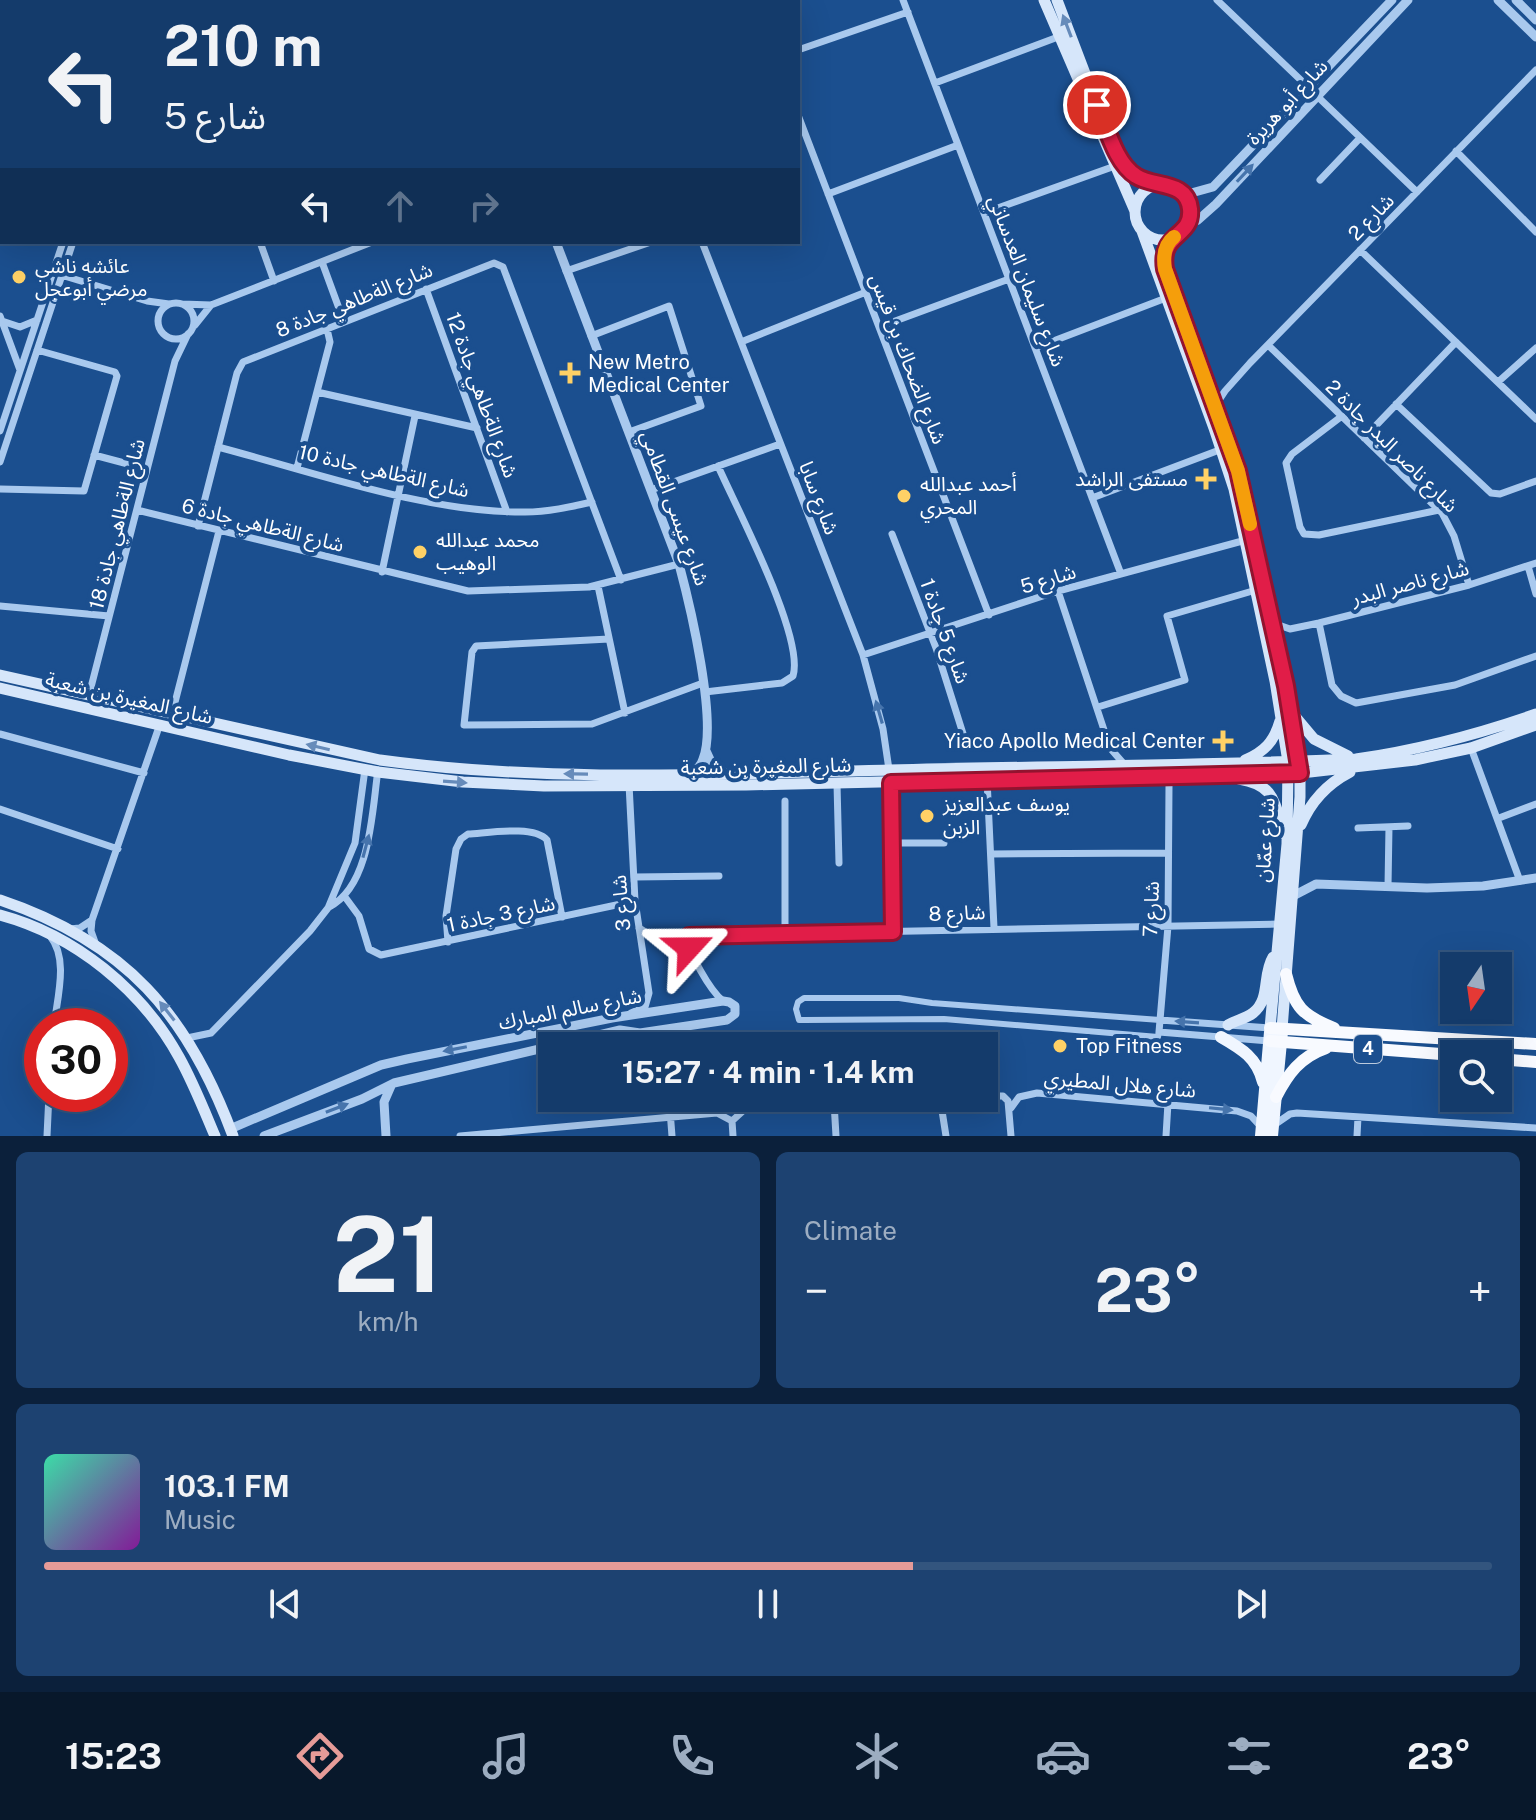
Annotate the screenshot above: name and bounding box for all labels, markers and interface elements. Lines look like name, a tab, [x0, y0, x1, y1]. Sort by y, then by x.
text: 210 m	[164, 13, 322, 79]
one-way arrow	[1060, 14, 1073, 38]
icon: left	[32, 32, 136, 136]
street label: شارع أبو هريرة	[1241, 54, 1335, 152]
pin	[1063, 71, 1131, 139]
icon: arrive	[1075, 83, 1119, 127]
text: شارع 5	[164, 95, 266, 137]
one-way arrow	[1236, 164, 1254, 183]
icon: left	[294, 184, 338, 228]
icon: ahead	[378, 184, 422, 228]
icon: right	[462, 184, 506, 228]
street label: شارع 2	[1343, 189, 1401, 247]
street label: شارع سليمان العدساني	[980, 192, 1071, 371]
place label: عائشه ناشي مرضي أبوعجل	[35, 254, 147, 305]
street label: شارع الةطاهي جادة 8	[272, 258, 437, 346]
marker: عائشه ناشي مرضي أبوعجل	[10, 268, 28, 286]
street label: شارع الضحاك بن قيس	[862, 270, 952, 449]
street label: شارع الةطاهي جادة 12	[438, 309, 523, 482]
place label: New Metro Medical Center	[588, 350, 730, 397]
marker: New Metro Medical Center	[559, 362, 581, 384]
street label: شارع ناصر البدر جادة 2	[1319, 375, 1463, 519]
street label: شارع عيسى القطامي	[632, 427, 714, 590]
street label: شارع الةطاهي جادة 18	[84, 436, 153, 613]
street label: شارع الةطاهي جادة 10	[295, 440, 472, 506]
street label: شارع سابا	[791, 458, 844, 539]
place label: مستفى الراشد	[1075, 467, 1188, 491]
marker: مستفى الراشد	[1195, 468, 1217, 490]
place label: أحمد عبدالله المحري	[920, 472, 1017, 523]
marker: أحمد عبدالله المحري	[895, 487, 913, 505]
street label: شارع الةطاهي جادة 6	[178, 493, 347, 560]
place label: محمد عبدالله الوهيب	[436, 528, 540, 575]
marker: محمد عبدالله الوهيب	[411, 543, 429, 561]
street label: شارع ناصر البدر	[1348, 556, 1472, 613]
street label: شارع 5	[1017, 559, 1079, 602]
street label: شارع 5 جادة 1	[912, 575, 975, 688]
street label: شارع المغيرة بن شعبة	[42, 667, 215, 732]
one-way arrow	[872, 699, 884, 724]
place label: Yiaco Apollo Medical Center	[944, 729, 1205, 753]
marker: Yiaco Apollo Medical Center	[1212, 730, 1234, 752]
one-way arrow	[306, 740, 331, 753]
street label: شارع المغيرة بن شعبة	[680, 753, 852, 782]
one-way arrow	[563, 767, 588, 780]
one-way arrow	[443, 776, 468, 789]
place label: يوسف عبدالعزيز الزبن	[942, 792, 1070, 839]
street label: شارع عمّان	[1250, 797, 1283, 883]
marker: يوسف عبدالعزيز الزبن	[918, 807, 936, 825]
one-way arrow	[360, 834, 373, 858]
street label: شارع 3	[607, 874, 638, 932]
street label: شارع 7	[1138, 881, 1167, 937]
street label: شارع 3 جادة 1	[445, 891, 558, 940]
street label: شارع 8	[928, 900, 986, 929]
position arrow	[647, 906, 731, 990]
north arrow	[1440, 952, 1512, 1024]
map controls	[1440, 952, 1512, 1112]
street label: شارع سالم المبارك	[496, 983, 644, 1038]
one-way arrow	[160, 1001, 176, 1021]
speed limit sign: 30	[24, 1008, 128, 1112]
one-way arrow	[1174, 1015, 1199, 1028]
place label: Top Fitness	[1076, 1034, 1182, 1058]
road number: 4	[1354, 1035, 1382, 1063]
marker: Top Fitness	[1051, 1037, 1069, 1055]
button: search	[1440, 1040, 1512, 1112]
one-way arrow	[443, 1043, 468, 1056]
text: 15:27 · 4 min · 1.4 km	[622, 1054, 914, 1090]
street label: شارع هلال المطيري	[1043, 1065, 1197, 1106]
one-way arrow	[325, 1101, 349, 1114]
one-way arrow	[1209, 1102, 1234, 1115]
text: 21	[333, 1193, 443, 1315]
text: Climate	[804, 1215, 897, 1246]
text: 23°	[1095, 1255, 1201, 1326]
text: −	[804, 1265, 828, 1317]
text: +	[1468, 1265, 1492, 1317]
text: km/h	[357, 1306, 419, 1337]
text: 103.1 FM	[164, 1468, 290, 1504]
text: Music	[164, 1504, 236, 1535]
icon: previous	[263, 1582, 307, 1626]
icon: pause	[746, 1582, 790, 1626]
icon: next	[1229, 1582, 1273, 1626]
icon: directions	[292, 1728, 348, 1784]
icon: music	[478, 1728, 534, 1784]
icon: phone	[664, 1728, 720, 1784]
icon: climate	[849, 1728, 905, 1784]
icon: car	[1035, 1728, 1091, 1784]
icon: filters	[1221, 1728, 1277, 1784]
text: 15:23	[65, 1735, 162, 1777]
text: 23°	[1407, 1735, 1471, 1777]

